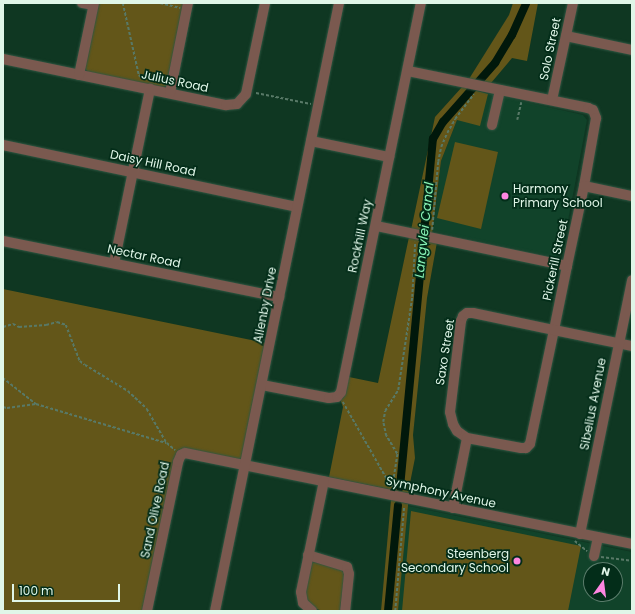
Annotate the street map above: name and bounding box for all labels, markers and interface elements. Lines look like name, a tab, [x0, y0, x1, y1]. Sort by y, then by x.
street label: Solo Street	[536, 16, 564, 82]
street label: Julius Road	[140, 67, 210, 95]
street label: Daisy Hill Road	[109, 147, 197, 179]
water label: Langvlei Canal	[412, 181, 438, 279]
place label: Harmony Primary School	[513, 182, 603, 210]
marker: Harmony Primary School	[500, 191, 510, 201]
street label: Rockhill Way	[345, 198, 375, 274]
street label: Pickerill Street	[539, 218, 571, 302]
street label: Nectar Road	[106, 241, 182, 271]
street label: Allenby Drive	[251, 266, 279, 344]
street label: Saxo Street	[433, 318, 457, 386]
street label: Sibelius Avenue	[577, 357, 609, 451]
street label: Sand Olive Road	[138, 461, 172, 559]
street label: Symphony Avenue	[385, 473, 497, 511]
place label: Steenberg Secondary School	[401, 547, 509, 575]
marker: Steenberg Secondary School	[512, 556, 522, 566]
north arrow	[583, 562, 623, 602]
text: N	[600, 563, 612, 580]
scale bar	[14, 576, 122, 602]
text: 100 m	[19, 582, 53, 599]

